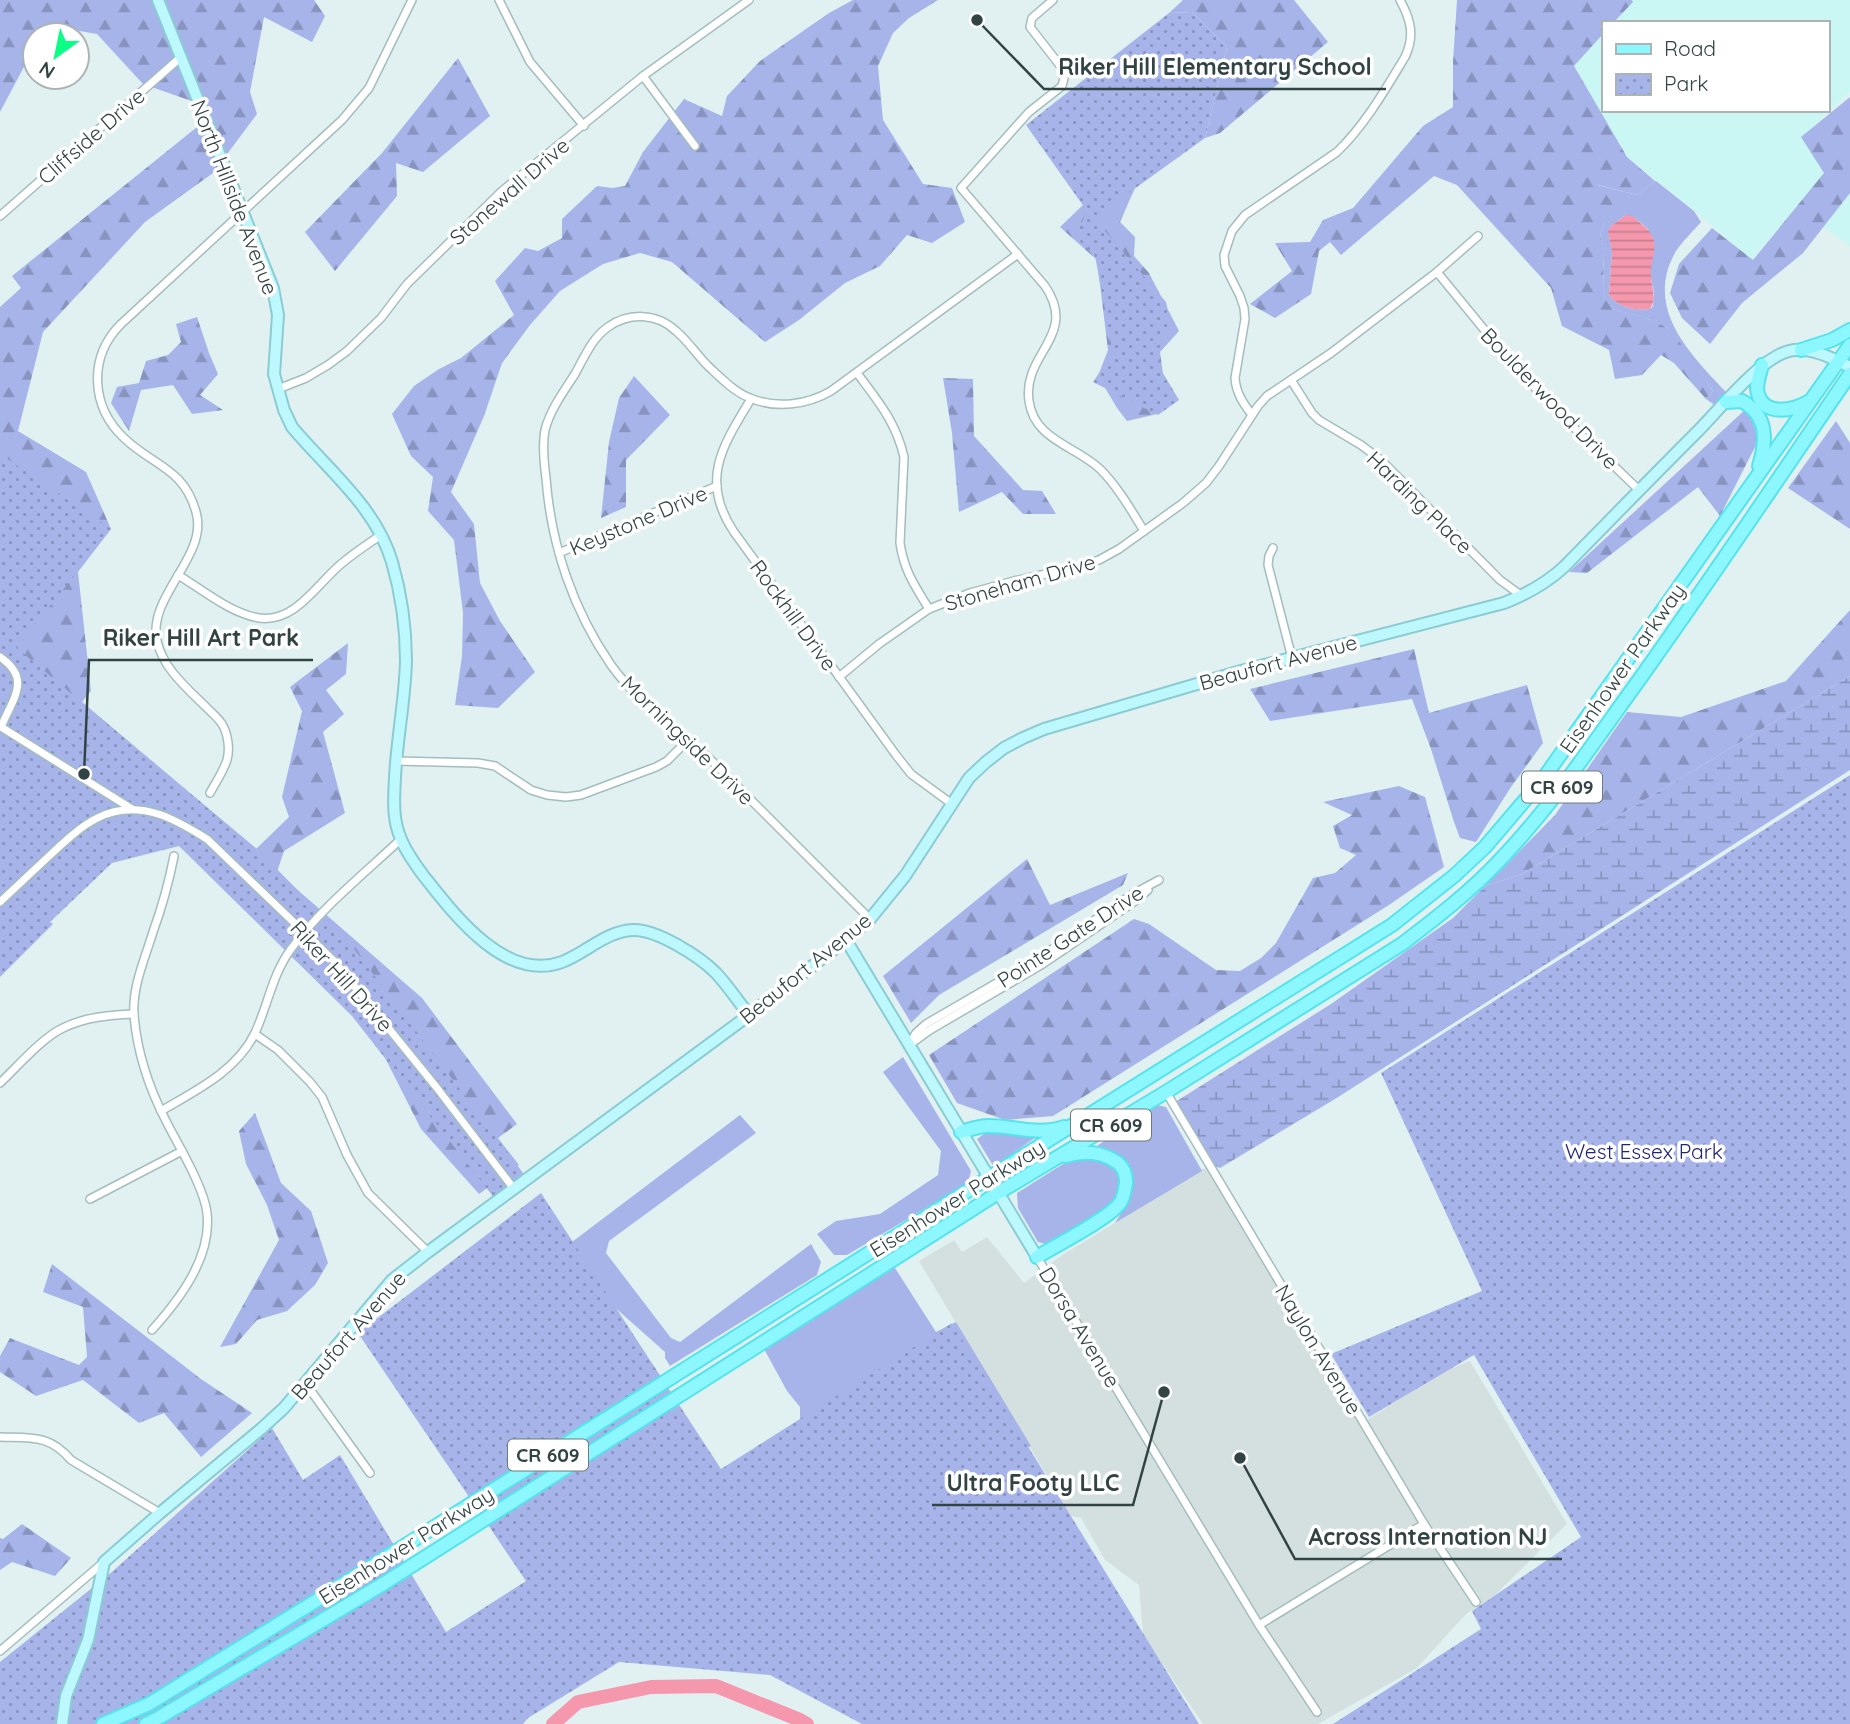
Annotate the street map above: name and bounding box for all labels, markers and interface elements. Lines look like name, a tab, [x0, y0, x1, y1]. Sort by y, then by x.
north arrow	[21, 21, 91, 91]
legend	[1602, 21, 1829, 112]
text: Road	[1664, 35, 1716, 61]
callout: Riker Hill Elementary School	[1044, 45, 1386, 89]
text: Riker Hill Elementary School	[1058, 52, 1372, 81]
text: N	[34, 56, 59, 84]
text: Park	[1664, 70, 1708, 96]
street label: Cliffside Drive	[32, 82, 150, 190]
street label: North Hillside Avenue	[186, 96, 284, 298]
street label: Stonewall Drive	[444, 132, 574, 250]
street label: Boulderwood Drive	[1476, 322, 1624, 474]
street label: Harding Place	[1362, 445, 1478, 559]
street label: Keystone Drive	[565, 479, 711, 561]
street label: Stoneham Drive	[942, 548, 1098, 616]
street label: Rockhill Drive	[745, 554, 843, 676]
street label: Eisenhower Parkway	[1554, 578, 1690, 758]
callout: Riker Hill Art Park	[89, 616, 313, 660]
text: Riker Hill Art Park	[103, 623, 299, 652]
street label: Beaufort Avenue	[1196, 628, 1360, 696]
street label: Morningside Drive	[616, 670, 760, 810]
road number: CR 609	[1522, 772, 1602, 802]
street label: Pointe Gate Drive	[992, 879, 1148, 993]
street label: Beaufort Avenue	[734, 907, 876, 1029]
street label: Riker Hill Drive	[285, 915, 399, 1037]
road number: CR 609	[1071, 1110, 1151, 1140]
street label: Eisenhower Parkway	[865, 1134, 1049, 1262]
park label: West Essex Park	[1565, 1138, 1723, 1164]
street label: Dorsa Avenue	[1034, 1262, 1126, 1392]
street label: Beaufort Avenue	[285, 1265, 411, 1405]
street label: Naylon Avenue	[1270, 1279, 1368, 1419]
road number: CR 609	[508, 1440, 588, 1470]
callout: Ultra Footy LLC	[932, 1461, 1133, 1505]
text: Ultra Footy LLC	[946, 1468, 1120, 1497]
street label: Eisenhower Parkway	[314, 1481, 498, 1609]
callout: Across Internation NJ	[1295, 1515, 1562, 1559]
text: Across Internation NJ	[1308, 1522, 1548, 1551]

